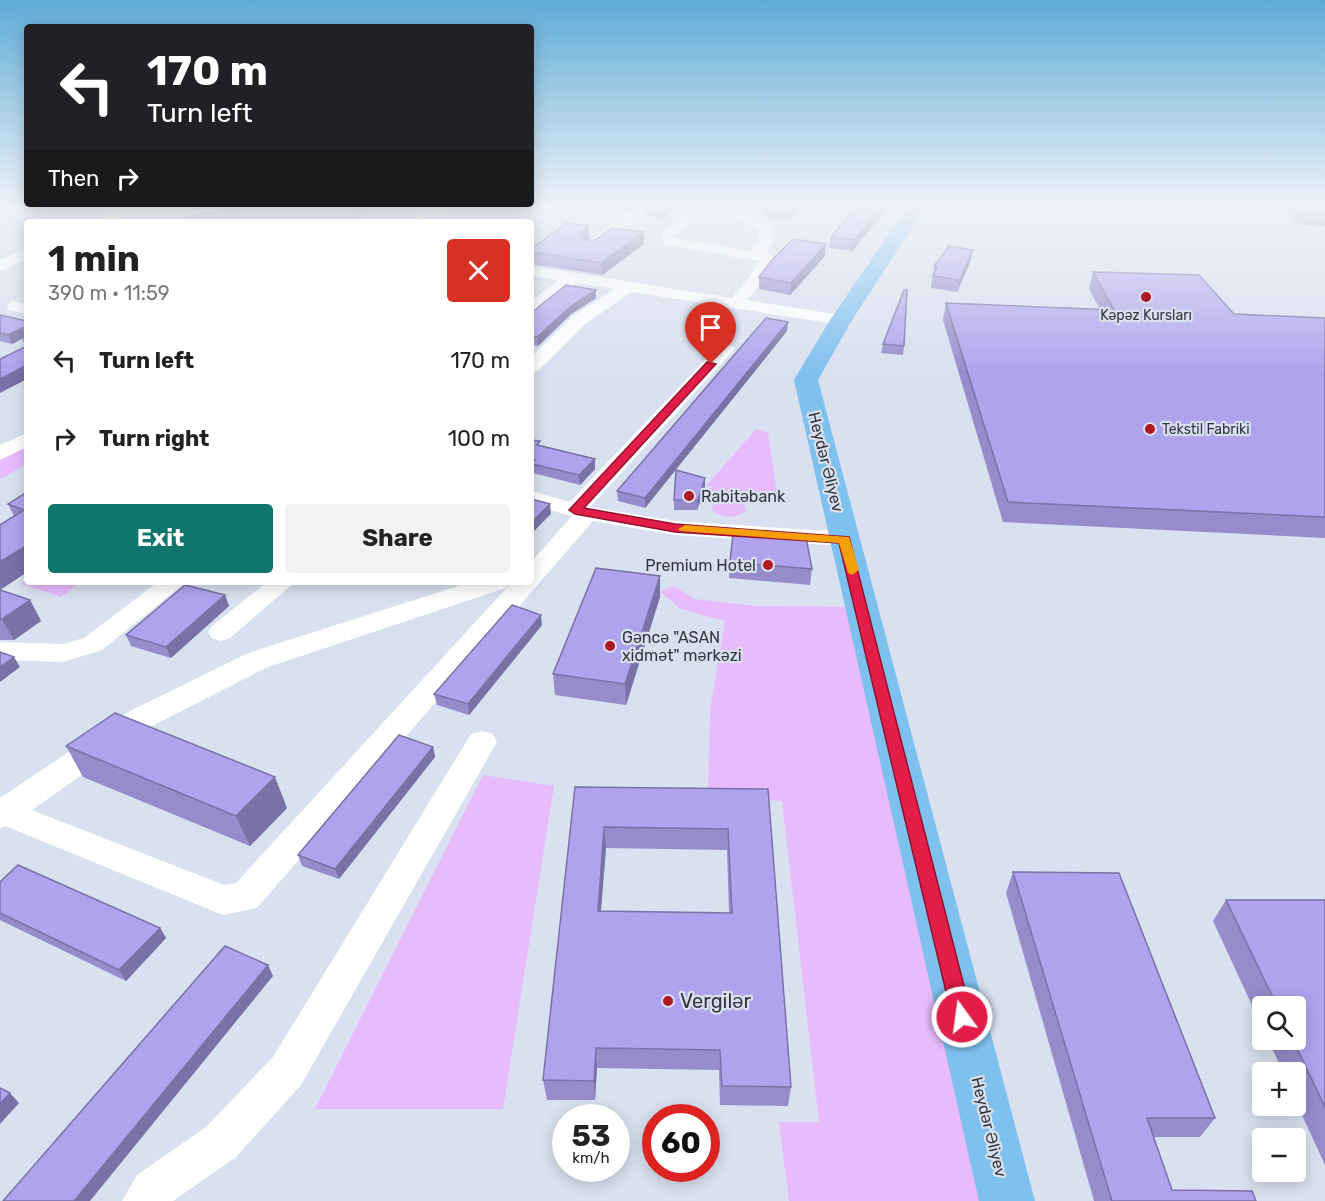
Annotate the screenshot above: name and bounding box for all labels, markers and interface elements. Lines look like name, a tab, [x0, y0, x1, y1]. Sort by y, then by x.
text: 170 m	[147, 46, 268, 96]
icon: left	[48, 48, 126, 126]
text: Turn left	[147, 97, 252, 129]
icon: right	[111, 162, 144, 195]
text: Then	[48, 165, 99, 192]
text: 1 min	[48, 237, 140, 280]
button: close	[447, 239, 510, 302]
text: 390 m · 11:59	[48, 281, 170, 305]
marker: Kəpəz Kursları	[1139, 290, 1153, 304]
pin	[685, 302, 736, 364]
place label: Kəpəz Kursları	[1100, 307, 1192, 324]
icon: arrive	[694, 311, 727, 344]
icon: left	[48, 344, 81, 377]
text: Turn left	[99, 347, 194, 374]
text: 170 m	[450, 347, 510, 374]
street label: Heydər Əliyev	[804, 410, 848, 514]
place label: Tekstil Fabriki	[1162, 421, 1250, 438]
icon: right	[48, 422, 81, 455]
marker: Tekstil Fabriki	[1143, 422, 1157, 436]
text: Turn right	[99, 425, 209, 452]
text: 100 m	[448, 425, 510, 452]
place label: Rabitəbank	[701, 487, 786, 506]
marker: Rabitəbank	[682, 489, 696, 503]
button: Exit	[48, 504, 273, 573]
button: Share	[285, 504, 510, 573]
place label: Premium Hotel	[645, 556, 756, 575]
marker: Premium Hotel	[761, 558, 775, 572]
place label: Gəncə "ASAN xidmət" mərkəzi	[622, 628, 742, 665]
marker: Gəncə "ASAN xidmət" mərkəzi	[603, 639, 617, 653]
position arrow	[930, 985, 994, 1049]
place label: Vergilər	[680, 989, 751, 1013]
marker: Vergilər	[661, 994, 675, 1008]
map controls	[1252, 996, 1306, 1182]
button: search	[1252, 996, 1306, 1050]
button: +	[1252, 1062, 1306, 1116]
street label: Heydər Əliyev	[967, 1075, 1011, 1179]
speed limit sign: 60	[642, 1104, 720, 1182]
text: 53	[571, 1118, 611, 1154]
button: −	[1252, 1128, 1306, 1182]
text: km/h	[572, 1149, 610, 1167]

